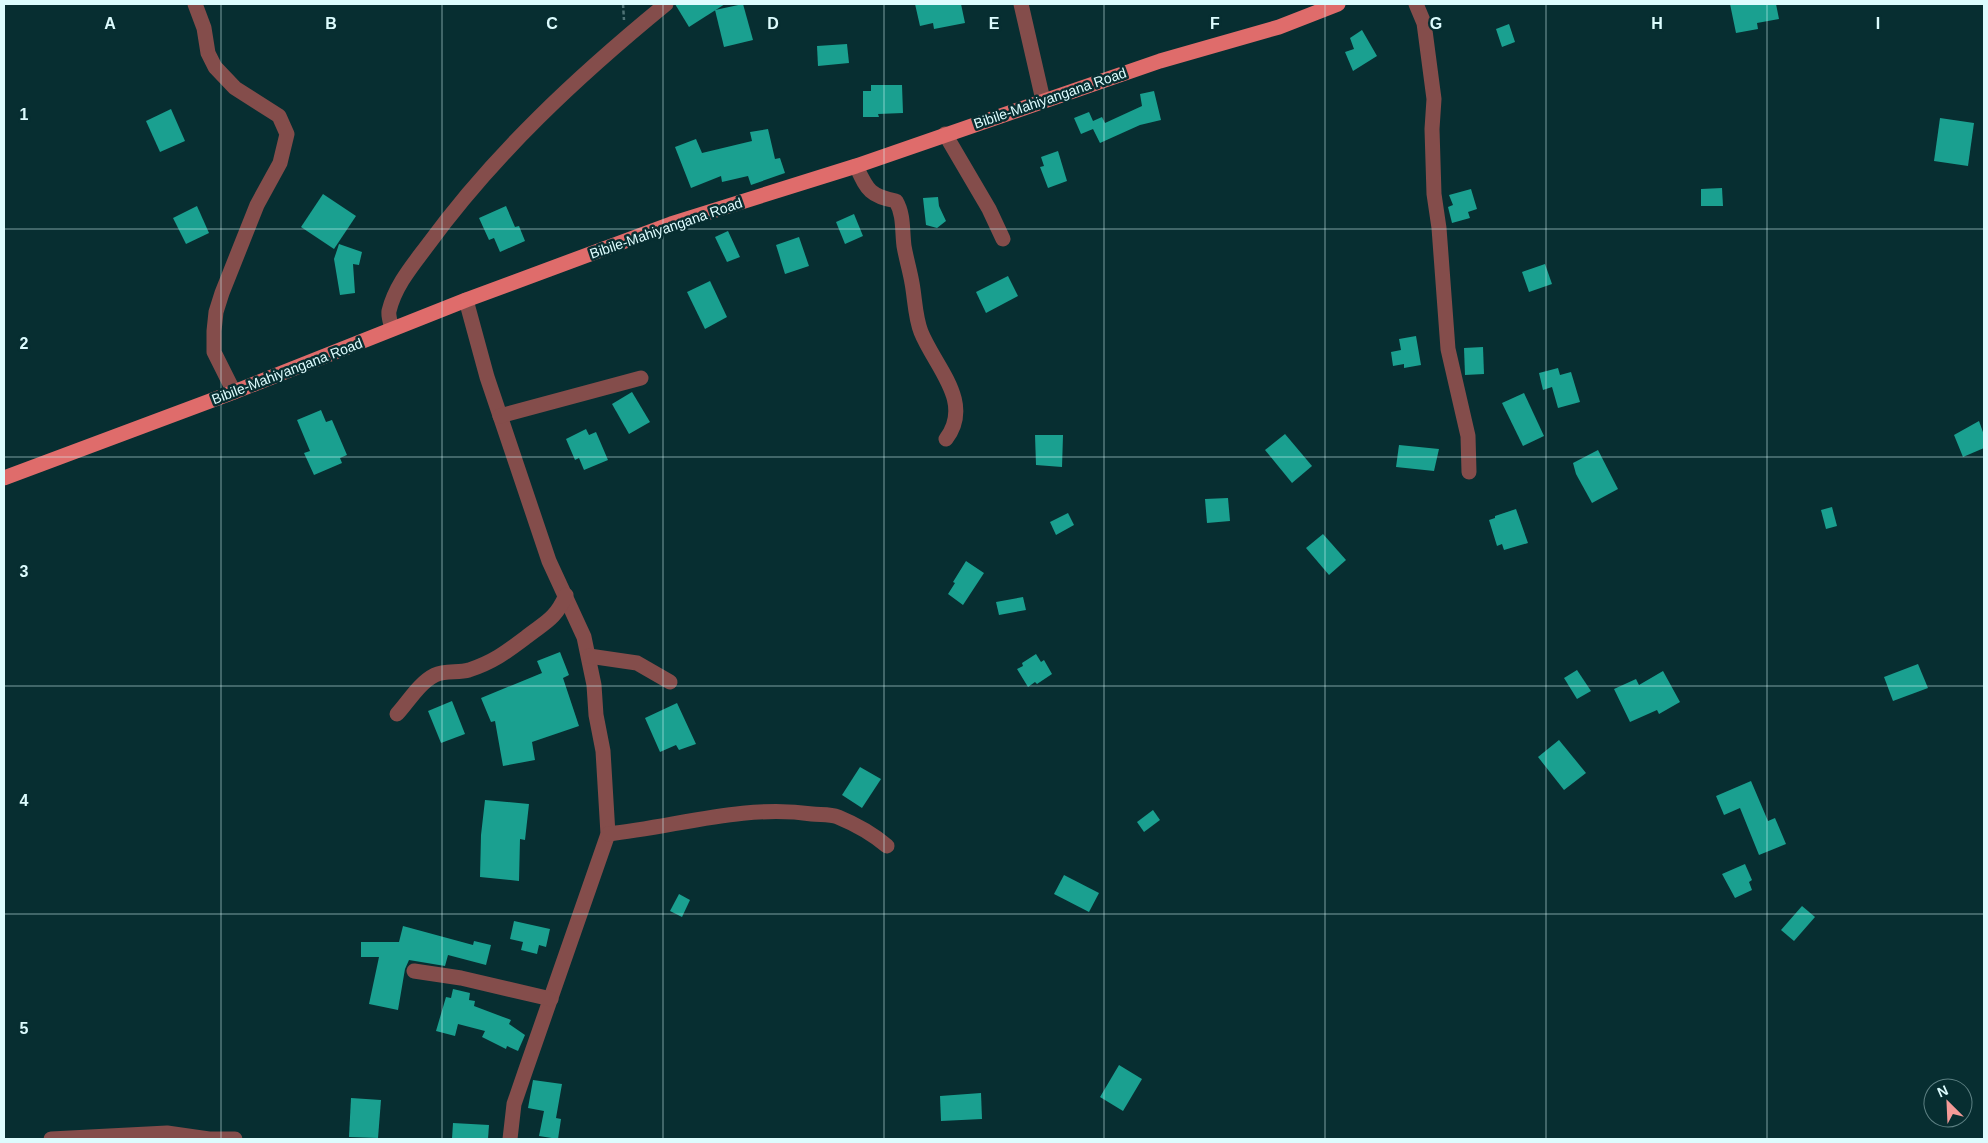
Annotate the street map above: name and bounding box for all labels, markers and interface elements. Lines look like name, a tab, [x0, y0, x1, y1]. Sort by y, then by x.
text: A	[104, 15, 116, 32]
text: B	[325, 15, 337, 32]
text: C	[546, 15, 558, 32]
text: D	[767, 15, 779, 32]
text: E	[989, 15, 1000, 32]
text: F	[1210, 15, 1220, 32]
text: G	[1430, 15, 1442, 32]
text: H	[1651, 15, 1663, 32]
text: I	[1876, 15, 1880, 32]
street label: Bibile-Mahiyangana Road	[972, 64, 1128, 132]
text: 1	[20, 106, 29, 123]
street label: Bibile-Mahiyangana Road	[588, 194, 744, 262]
text: 2	[20, 335, 29, 352]
street label: Bibile-Mahiyangana Road	[209, 335, 365, 407]
text: 3	[20, 563, 29, 580]
text: 4	[20, 792, 29, 809]
text: 5	[20, 1020, 29, 1037]
north arrow	[1923, 1078, 1973, 1128]
text: N	[1935, 1082, 1951, 1100]

